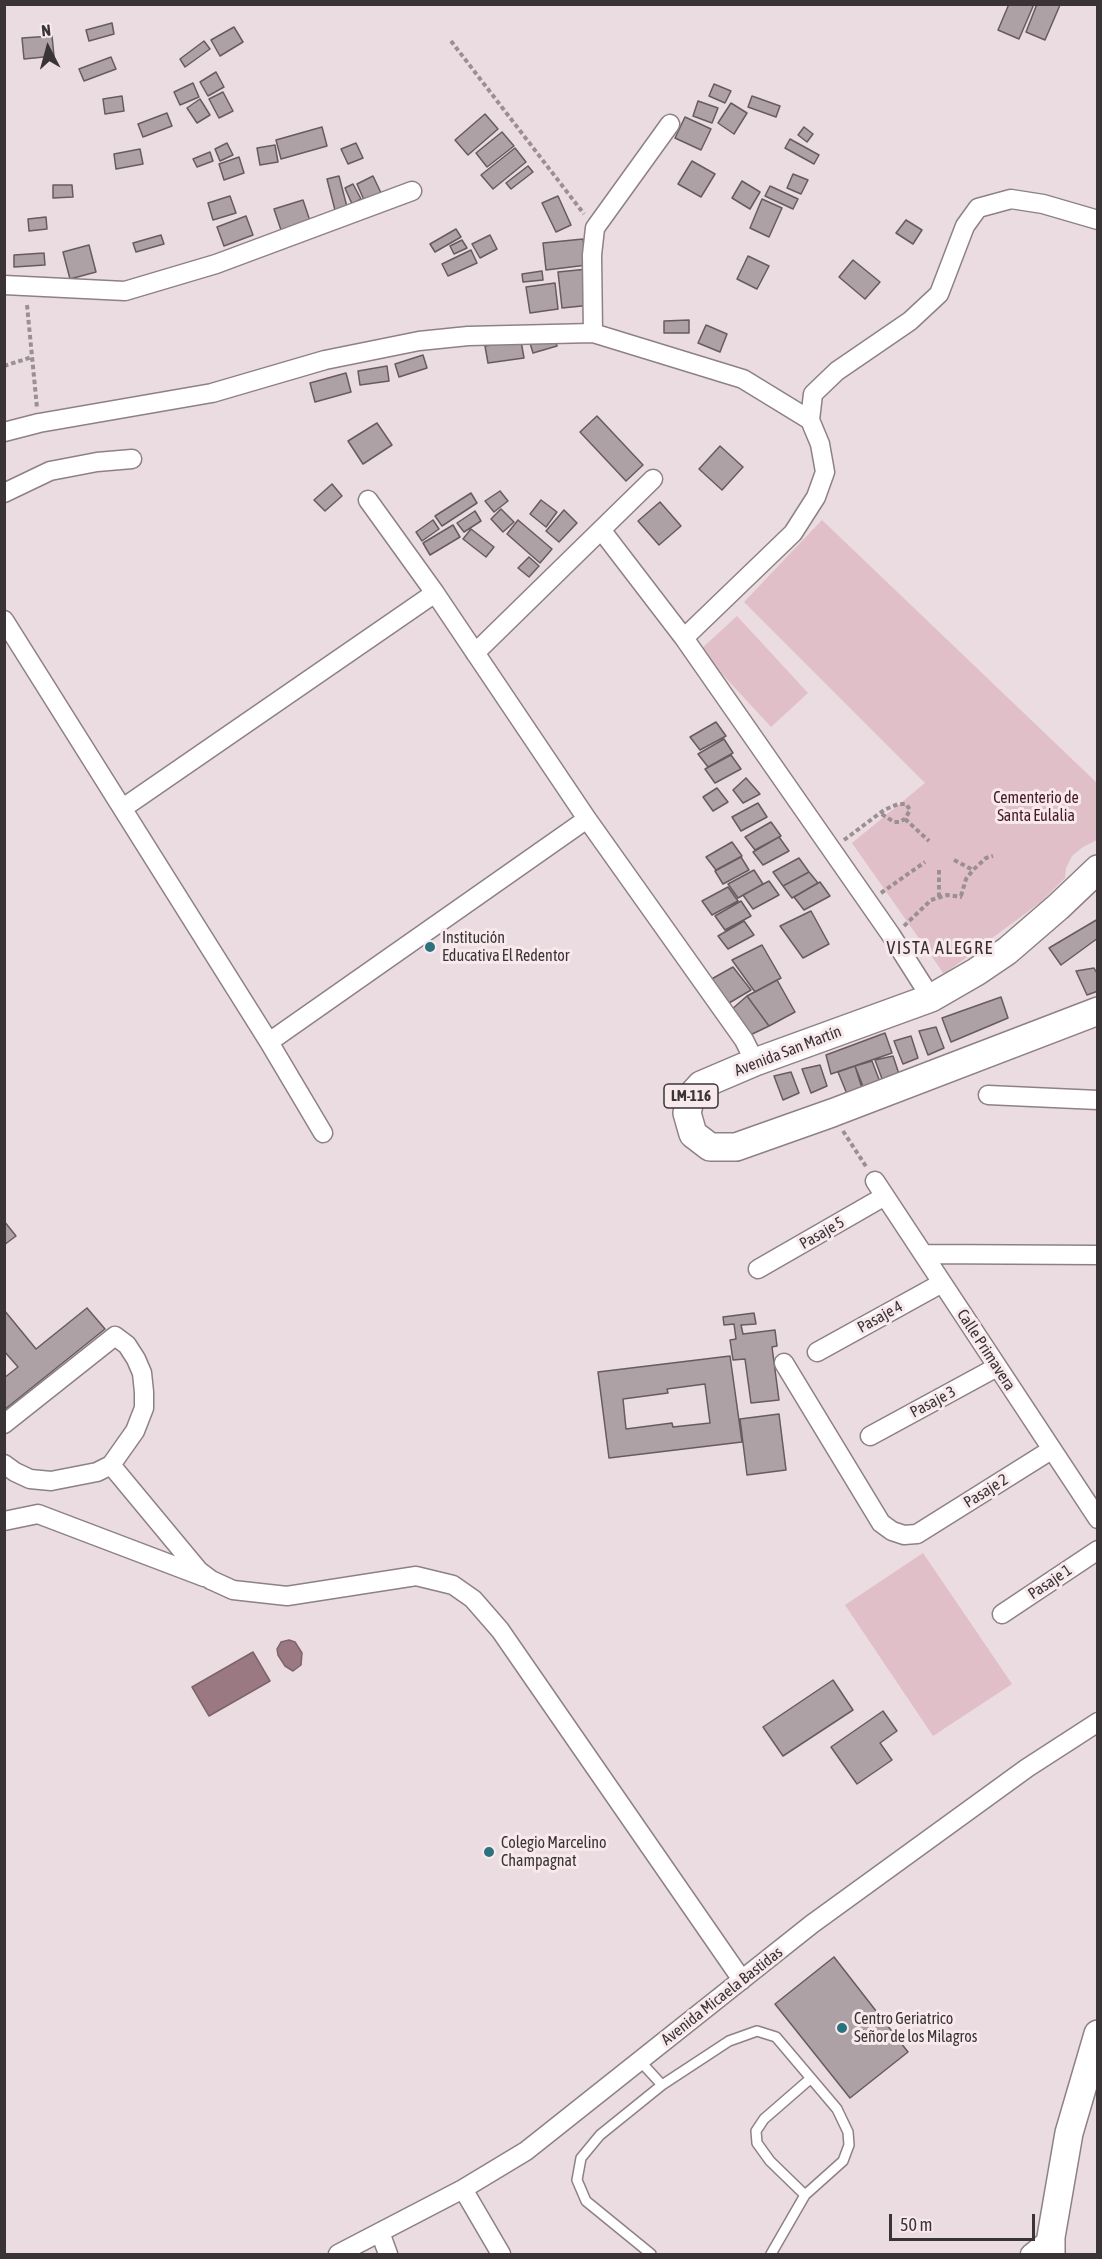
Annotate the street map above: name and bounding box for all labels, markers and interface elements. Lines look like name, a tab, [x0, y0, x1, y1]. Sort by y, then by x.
north arrow	[18, 18, 78, 78]
text: N	[40, 21, 52, 40]
park label: Cementerio de Santa Eulalia	[993, 788, 1079, 826]
place label: Institución Educativa El Redentor	[442, 928, 570, 966]
district label: VISTA ALEGRE	[886, 937, 994, 959]
marker: Institución Educativa El Redentor	[423, 940, 437, 954]
street label: Avenida San Martín	[732, 1022, 844, 1080]
road number: LM-116	[664, 1084, 718, 1108]
street label: Pasaje 5	[796, 1213, 848, 1253]
street label: Pasaje 4	[854, 1297, 906, 1337]
street label: Calle Primavera	[953, 1306, 1019, 1394]
street label: Pasaje 3	[907, 1382, 959, 1422]
street label: Pasaje 2	[960, 1470, 1012, 1512]
street label: Pasaje 1	[1024, 1560, 1076, 1604]
place label: Colegio Marcelino Champagnat	[501, 1833, 607, 1871]
marker: Colegio Marcelino Champagnat	[482, 1845, 496, 1859]
street label: Avenida Micaela Bastidas	[657, 1943, 787, 2049]
place label: Centro Geriatrico Señor de los Milagros	[854, 2009, 978, 2047]
marker: Centro Geriatrico Señor de los Milagros	[835, 2021, 849, 2035]
scale bar	[892, 2202, 1038, 2240]
text: 50 m	[900, 2214, 932, 2235]

